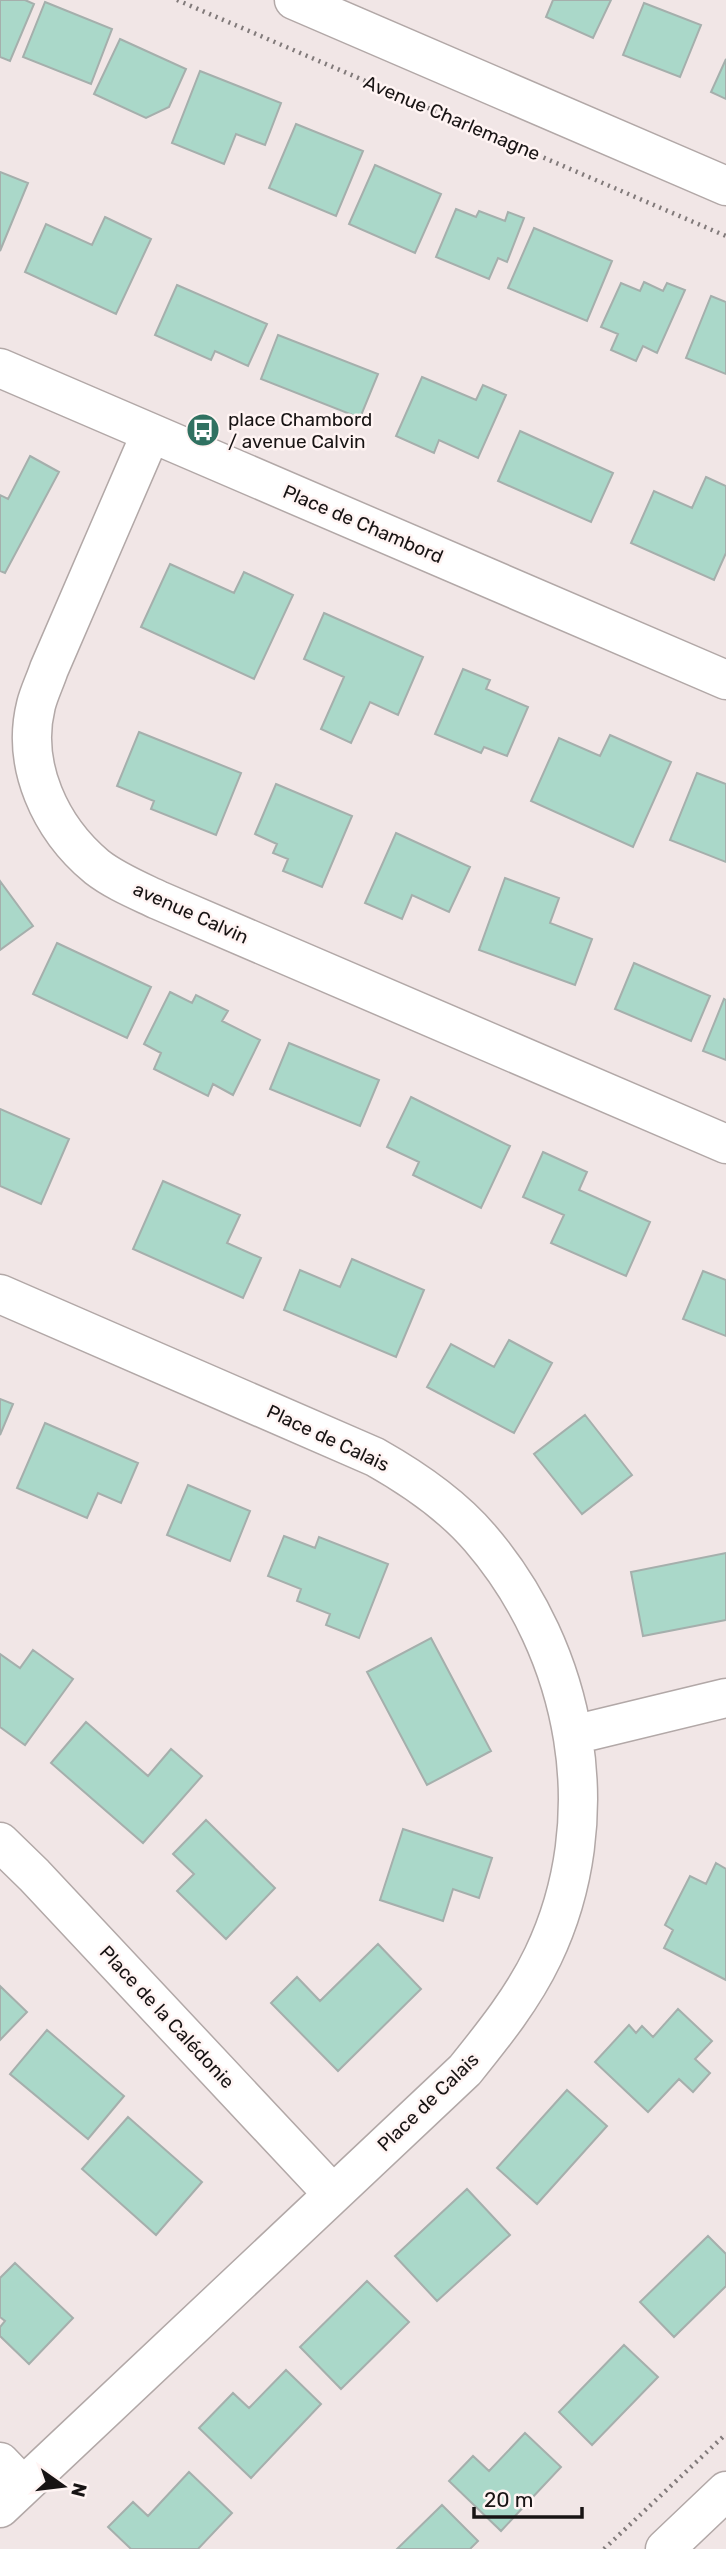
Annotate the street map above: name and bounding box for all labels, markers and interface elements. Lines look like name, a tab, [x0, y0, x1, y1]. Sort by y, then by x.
street label: Avenue Charlemagne	[360, 70, 544, 166]
place label: place Chambord / avenue Calvin	[228, 408, 372, 453]
bus stop icon: place Chambord / avenue Calvin	[184, 411, 222, 449]
street label: Place de Chambord	[279, 480, 447, 568]
street label: avenue Calvin	[130, 877, 252, 949]
street label: Place de Calais	[263, 1400, 393, 1476]
street label: Place de la Calédonie	[95, 1941, 239, 2093]
street label: Place de Calais	[372, 2048, 484, 2156]
north arrow	[28, 2451, 98, 2521]
scale bar	[474, 2476, 582, 2520]
text: N	[66, 2481, 92, 2499]
text: 20 m	[484, 2487, 533, 2512]

